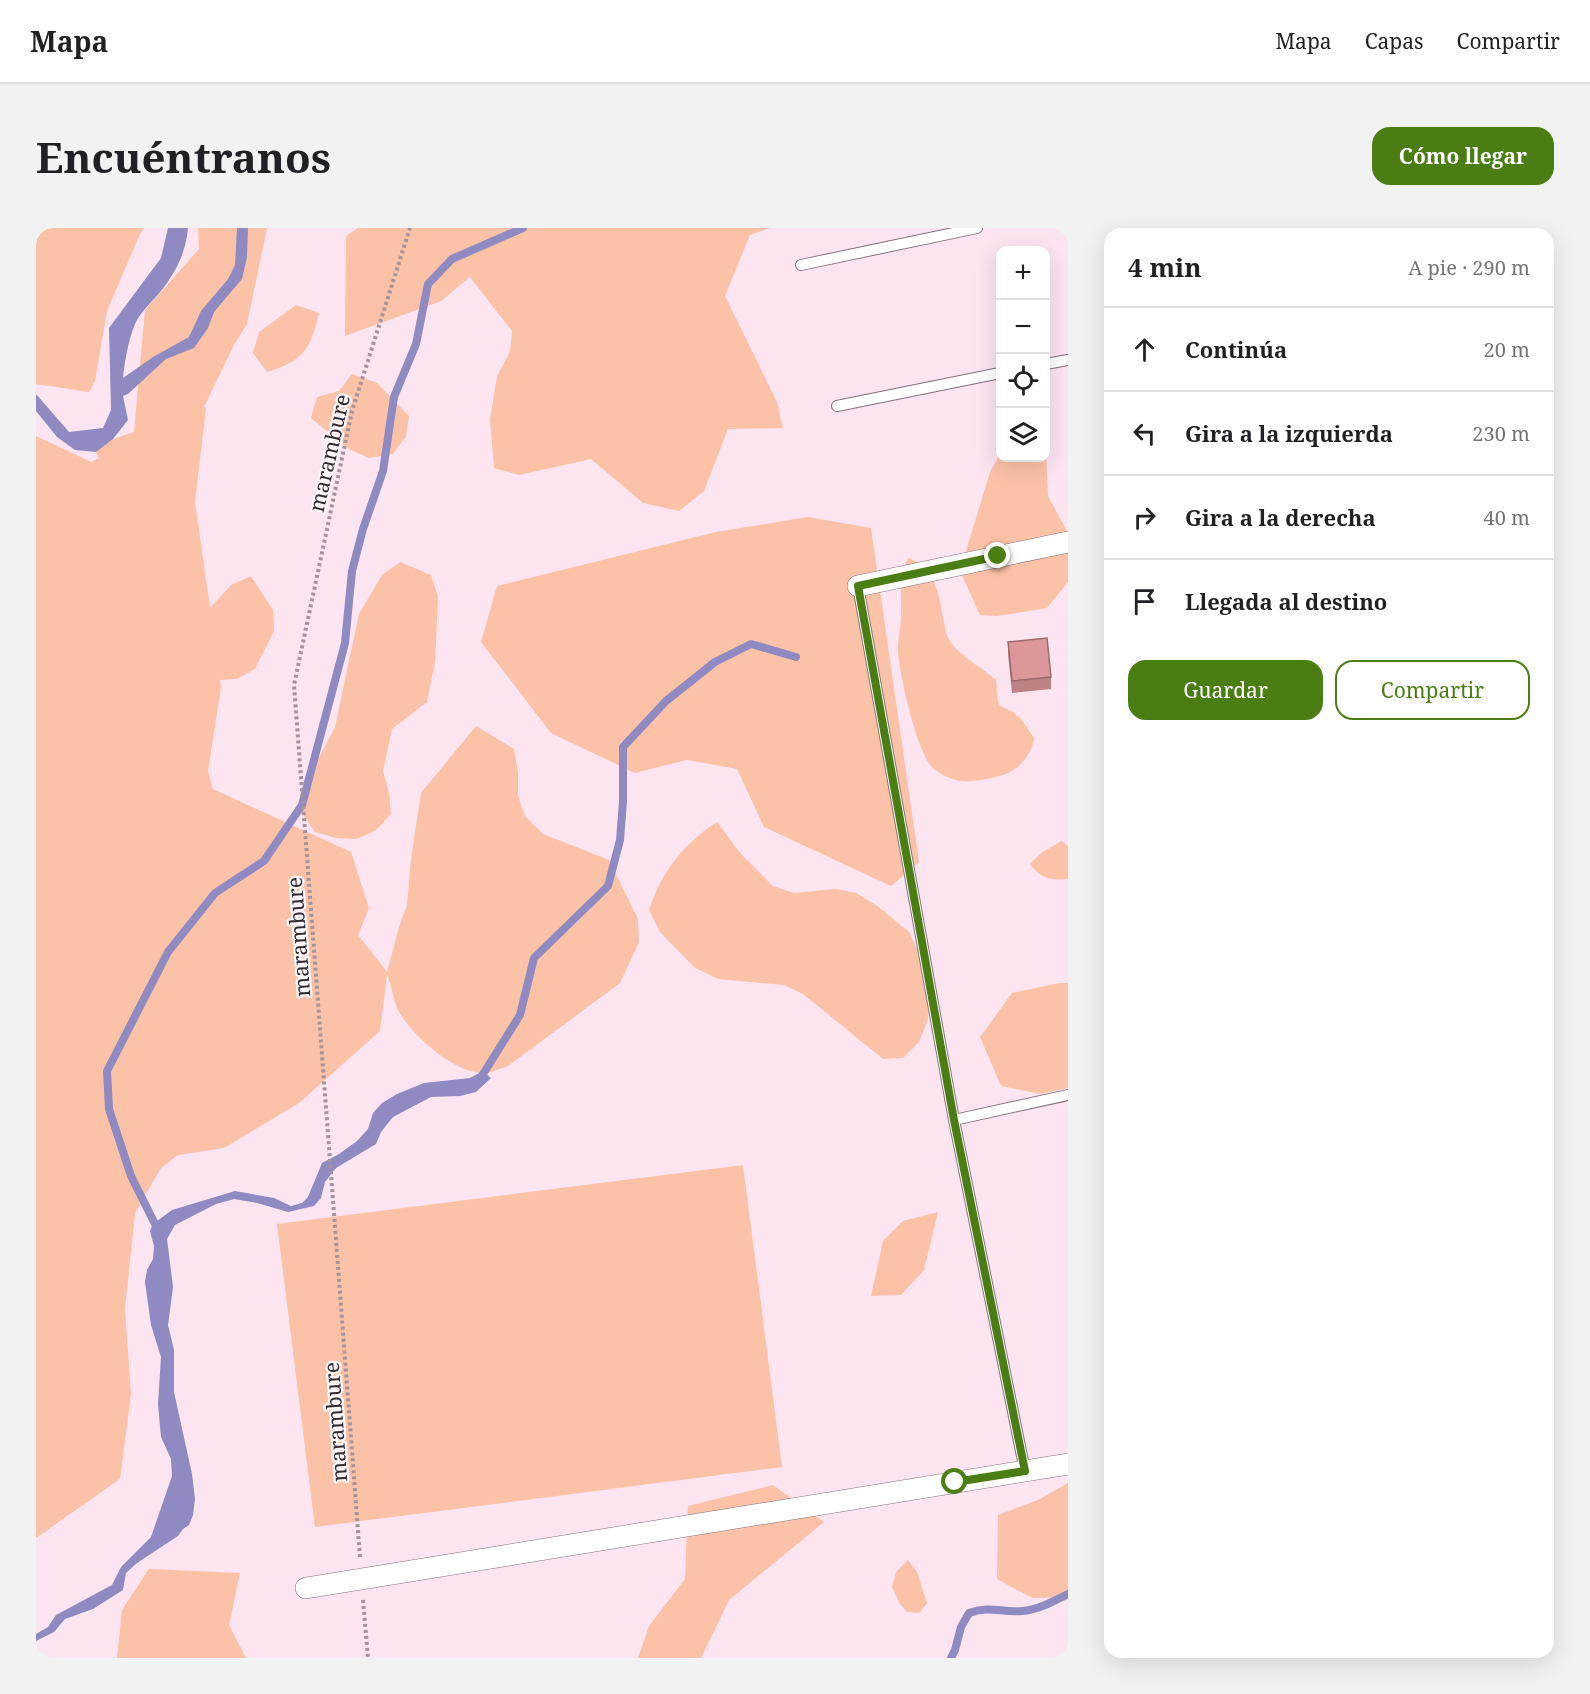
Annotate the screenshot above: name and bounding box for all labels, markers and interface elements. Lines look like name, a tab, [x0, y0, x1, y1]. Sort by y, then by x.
text: Mapa	[30, 22, 108, 60]
text: Mapa	[1275, 27, 1332, 55]
text: Capas	[1365, 27, 1424, 55]
text: Compartir	[1457, 27, 1560, 55]
button: Cómo llegar	[1372, 127, 1554, 185]
text: Encuéntranos	[36, 128, 331, 185]
map controls	[996, 246, 1050, 462]
button: +	[996, 246, 1050, 300]
text: 4 min	[1128, 249, 1202, 285]
text: A pie · 290 m	[1408, 254, 1530, 281]
button: −	[996, 300, 1050, 354]
icon: ahead	[1128, 333, 1161, 366]
text: Continúa	[1185, 334, 1287, 364]
text: 20 m	[1484, 336, 1530, 363]
button: locate	[996, 354, 1050, 408]
street label: marambure	[302, 391, 356, 515]
button: layers	[996, 408, 1050, 462]
icon: left	[1128, 417, 1161, 450]
text: Gira a la izquierda	[1185, 418, 1393, 448]
text: 230 m	[1472, 420, 1530, 447]
icon: right	[1128, 501, 1161, 534]
text: Gira a la derecha	[1185, 502, 1376, 532]
text: 40 m	[1484, 504, 1530, 531]
route end	[984, 542, 1010, 568]
icon: arrive	[1128, 585, 1161, 618]
text: Llegada al destino	[1185, 586, 1387, 616]
button: Guardar	[1128, 660, 1323, 720]
button: Compartir	[1335, 660, 1530, 720]
street label: marambure	[280, 876, 316, 998]
street label: marambure	[317, 1361, 353, 1483]
route start	[941, 1468, 967, 1494]

